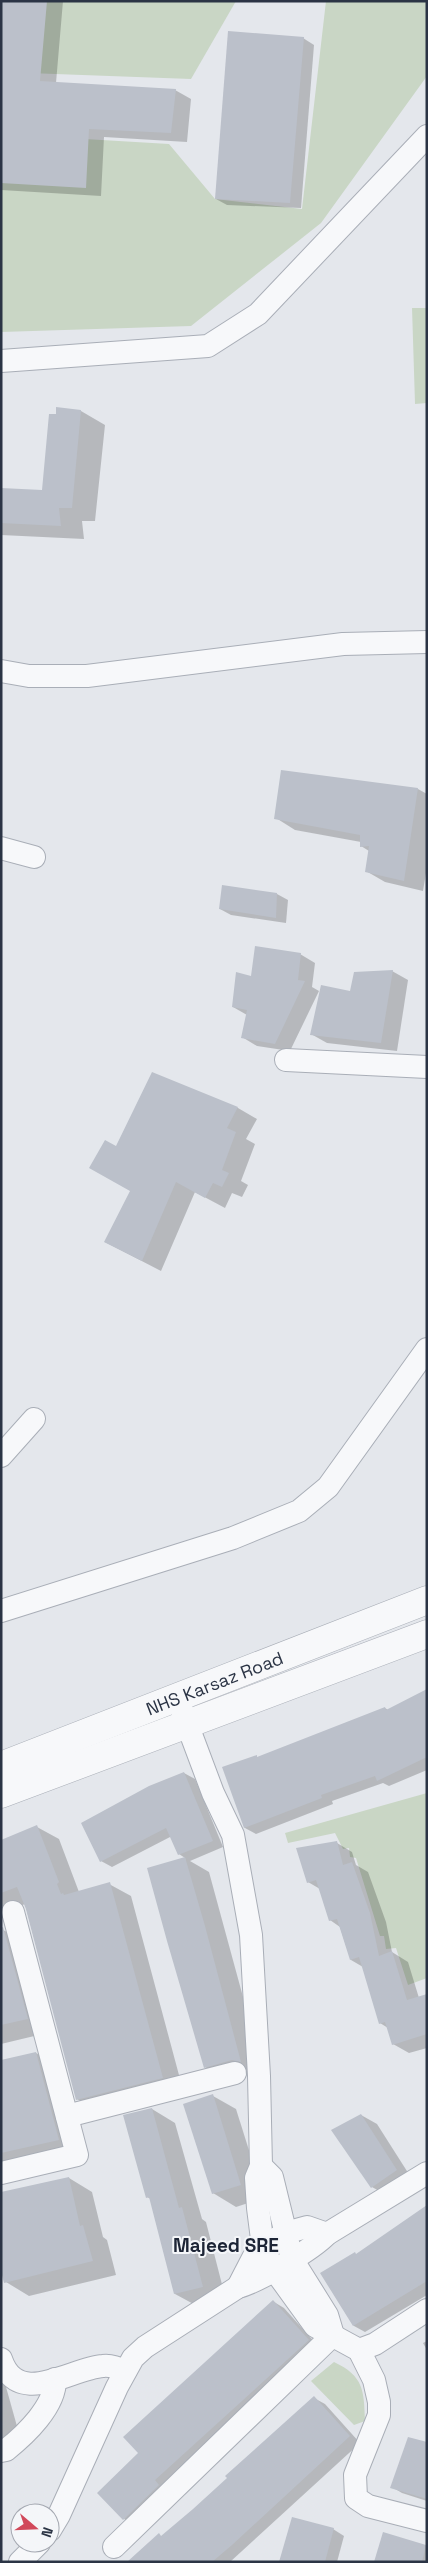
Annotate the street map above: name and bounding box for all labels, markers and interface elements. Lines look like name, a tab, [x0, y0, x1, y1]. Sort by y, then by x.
street label: NHS Karsaz Road	[142, 1646, 286, 1720]
district label: Majeed SRE	[173, 2233, 279, 2258]
north arrow	[10, 2503, 60, 2553]
text: N	[37, 2525, 57, 2540]

